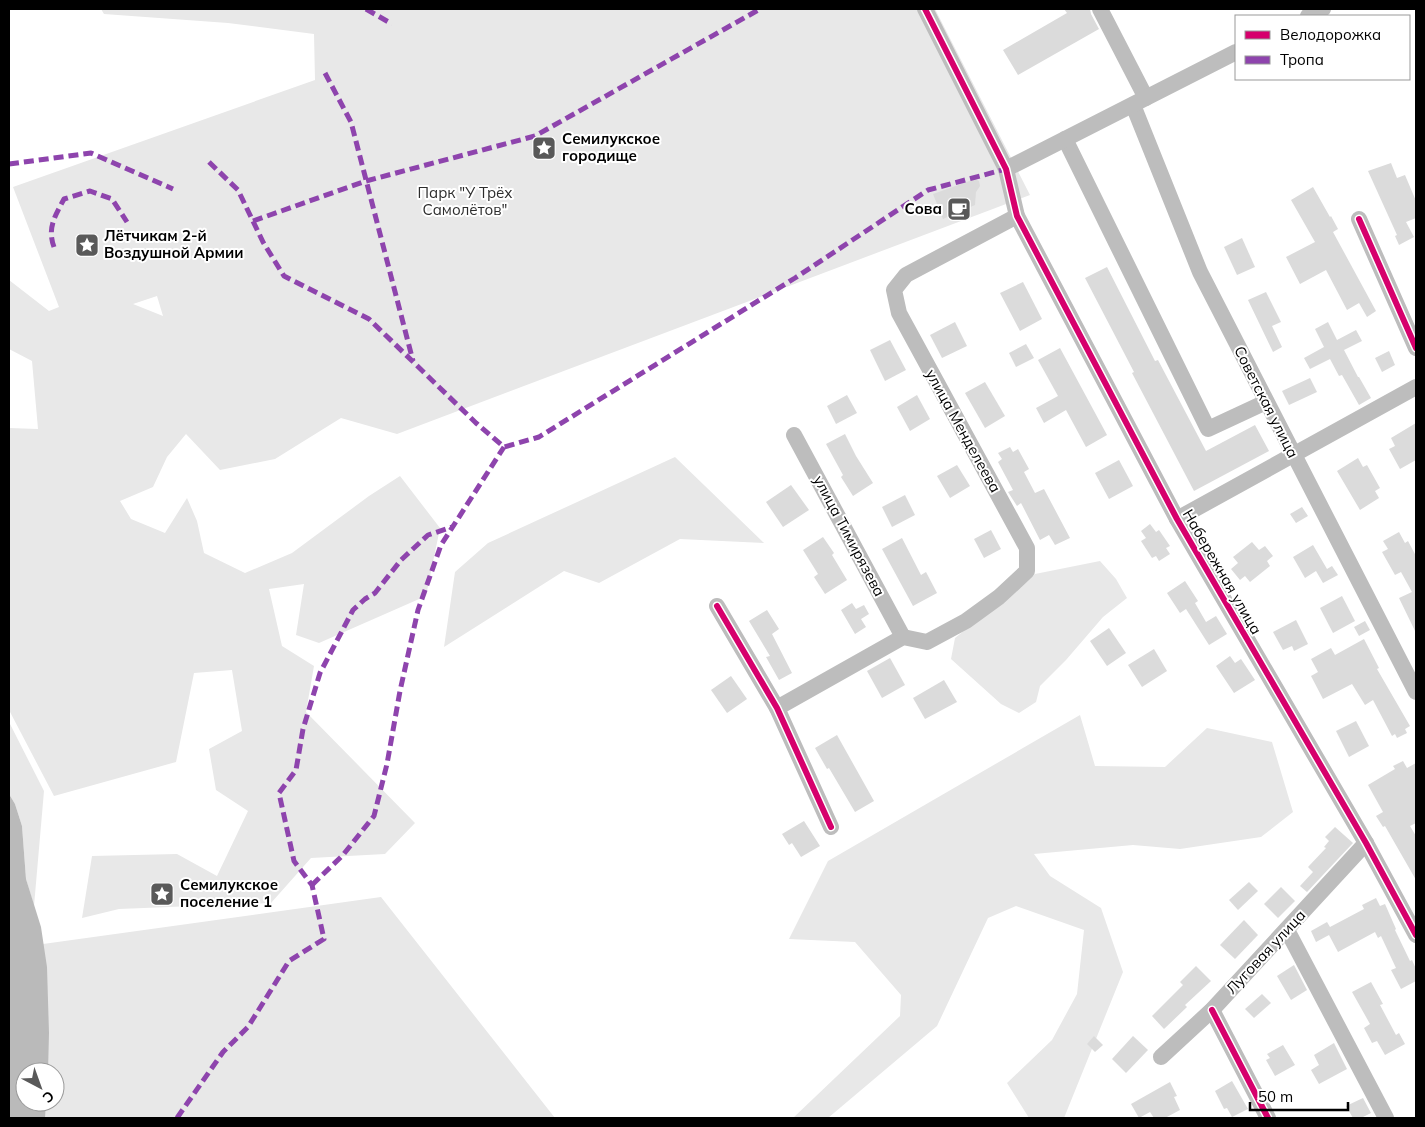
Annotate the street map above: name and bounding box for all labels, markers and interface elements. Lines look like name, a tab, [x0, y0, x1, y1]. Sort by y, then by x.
legend	[1235, 15, 1410, 80]
text: Велодорожка	[1280, 25, 1381, 44]
text: Тропа	[1280, 50, 1324, 69]
place label: Семилукское городище	[562, 129, 660, 165]
place icon: Семилукское городище	[531, 135, 557, 161]
park label: Парк "У Трёх Самолётов"	[418, 183, 512, 219]
cafe icon: Сова	[946, 196, 972, 222]
place label: Сова	[905, 199, 942, 218]
place label: Лётчикам 2-й Воздушной Армии	[104, 226, 244, 262]
place icon: Лётчикам 2-й Воздушной Армии	[74, 232, 100, 258]
street label: Советская улица	[1230, 343, 1303, 461]
street label: улица Менделеева	[922, 366, 1005, 496]
street label: улица Тимирязева	[810, 472, 889, 600]
street label: Набережная улица	[1179, 506, 1266, 638]
place label: Семилукское поселение 1	[180, 875, 278, 911]
place icon: Семилукское поселение 1	[149, 881, 175, 907]
street label: Луговая улица	[1222, 906, 1310, 998]
north arrow	[15, 1062, 65, 1112]
scale bar	[1250, 1080, 1348, 1112]
text: С	[39, 1087, 58, 1107]
text: 50 m	[1258, 1087, 1293, 1106]

